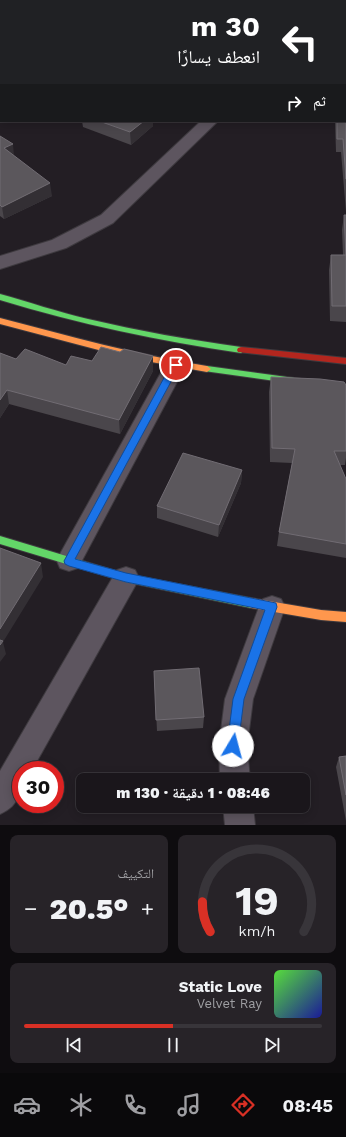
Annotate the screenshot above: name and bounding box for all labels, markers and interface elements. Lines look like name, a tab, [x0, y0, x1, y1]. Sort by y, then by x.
text: 30 m	[191, 10, 260, 43]
icon: left	[274, 16, 326, 68]
text: انعطف يسارًا	[177, 46, 260, 67]
icon: right	[283, 92, 305, 114]
text: ثم	[313, 92, 326, 110]
pin	[159, 348, 193, 382]
icon: arrive	[165, 354, 187, 376]
position arrow	[212, 725, 254, 767]
speed limit sign: 30	[12, 761, 64, 813]
text: 08:46 · 1 دقيقة · 130 m	[116, 784, 270, 802]
text: التكييف	[118, 866, 154, 881]
text: 19	[235, 876, 279, 925]
text: 20.5°	[49, 891, 129, 926]
text: −	[24, 896, 37, 921]
text: +	[141, 896, 154, 921]
text: km/h	[239, 923, 275, 939]
text: Static Love	[179, 978, 262, 996]
text: Velvet Ray	[197, 996, 262, 1011]
icon: previous	[63, 1034, 85, 1056]
icon: pause	[162, 1034, 184, 1056]
icon: next	[261, 1034, 283, 1056]
icon: car	[13, 1091, 41, 1119]
icon: climate	[67, 1091, 95, 1119]
icon: phone	[121, 1091, 149, 1119]
icon: music	[175, 1091, 203, 1119]
icon: directions	[229, 1091, 257, 1119]
text: 08:45	[283, 1095, 333, 1116]

